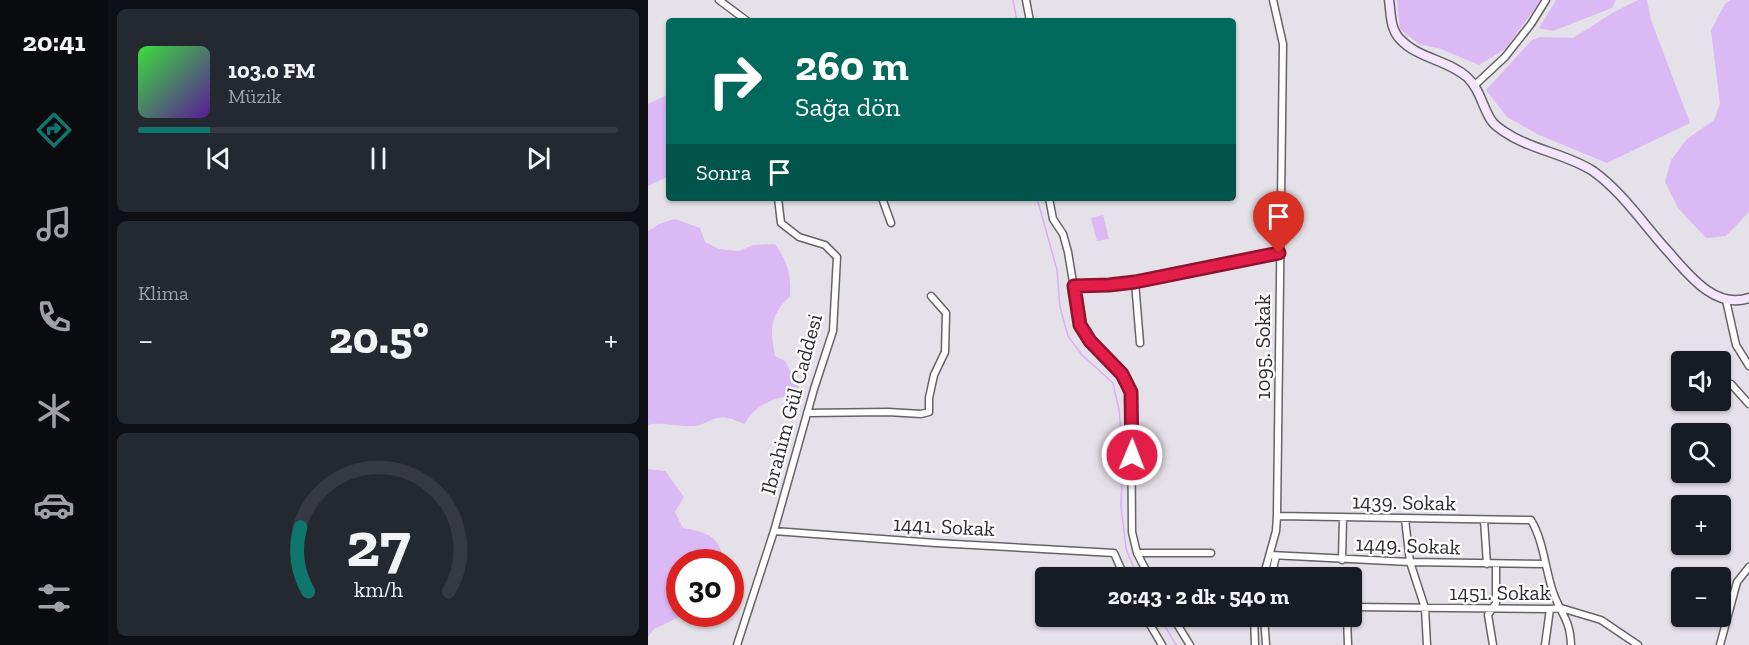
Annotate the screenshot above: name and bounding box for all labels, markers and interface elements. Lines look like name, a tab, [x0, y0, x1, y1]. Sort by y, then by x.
text: 20:41	[22, 26, 86, 58]
text: 260 m	[795, 40, 909, 91]
icon: right	[696, 42, 774, 120]
text: 103.0 FM	[228, 57, 315, 84]
text: Müzik	[228, 84, 282, 108]
text: Sağa dön	[795, 91, 901, 123]
icon: directions	[33, 109, 75, 151]
icon: previous	[202, 142, 235, 175]
icon: pause	[362, 142, 395, 175]
icon: next	[522, 142, 555, 175]
icon: arrive	[763, 156, 796, 189]
text: Sonra	[696, 159, 751, 186]
pin	[1253, 191, 1304, 253]
icon: arrive	[1262, 200, 1295, 233]
icon: music	[33, 203, 75, 245]
text: Klima	[138, 281, 189, 305]
street label: 1095. Sokak	[1250, 294, 1275, 400]
icon: phone	[33, 296, 75, 338]
text: 20.5°	[329, 311, 429, 365]
street label: Ibrahim Gül Caddesi	[755, 311, 827, 497]
text: −	[138, 320, 153, 359]
text: +	[604, 320, 618, 359]
map controls	[1671, 351, 1731, 627]
button: sound	[1671, 351, 1731, 411]
icon: climate	[33, 390, 75, 432]
position arrow	[1100, 423, 1164, 487]
button: search	[1671, 423, 1731, 483]
icon: car	[33, 484, 75, 526]
street label: 1439. Sokak	[1352, 489, 1456, 515]
button: +	[1671, 495, 1731, 555]
text: 27	[346, 507, 410, 582]
street label: 1441. Sokak	[892, 511, 996, 541]
street label: 1449. Sokak	[1355, 531, 1461, 559]
speed limit sign: 30	[666, 549, 744, 627]
button: −	[1671, 567, 1731, 627]
icon: filters	[33, 577, 75, 619]
text: km/h	[354, 577, 402, 602]
street label: 1451. Sokak	[1449, 580, 1551, 605]
text: 20:43 · 2 dk · 540 m	[1108, 583, 1289, 610]

